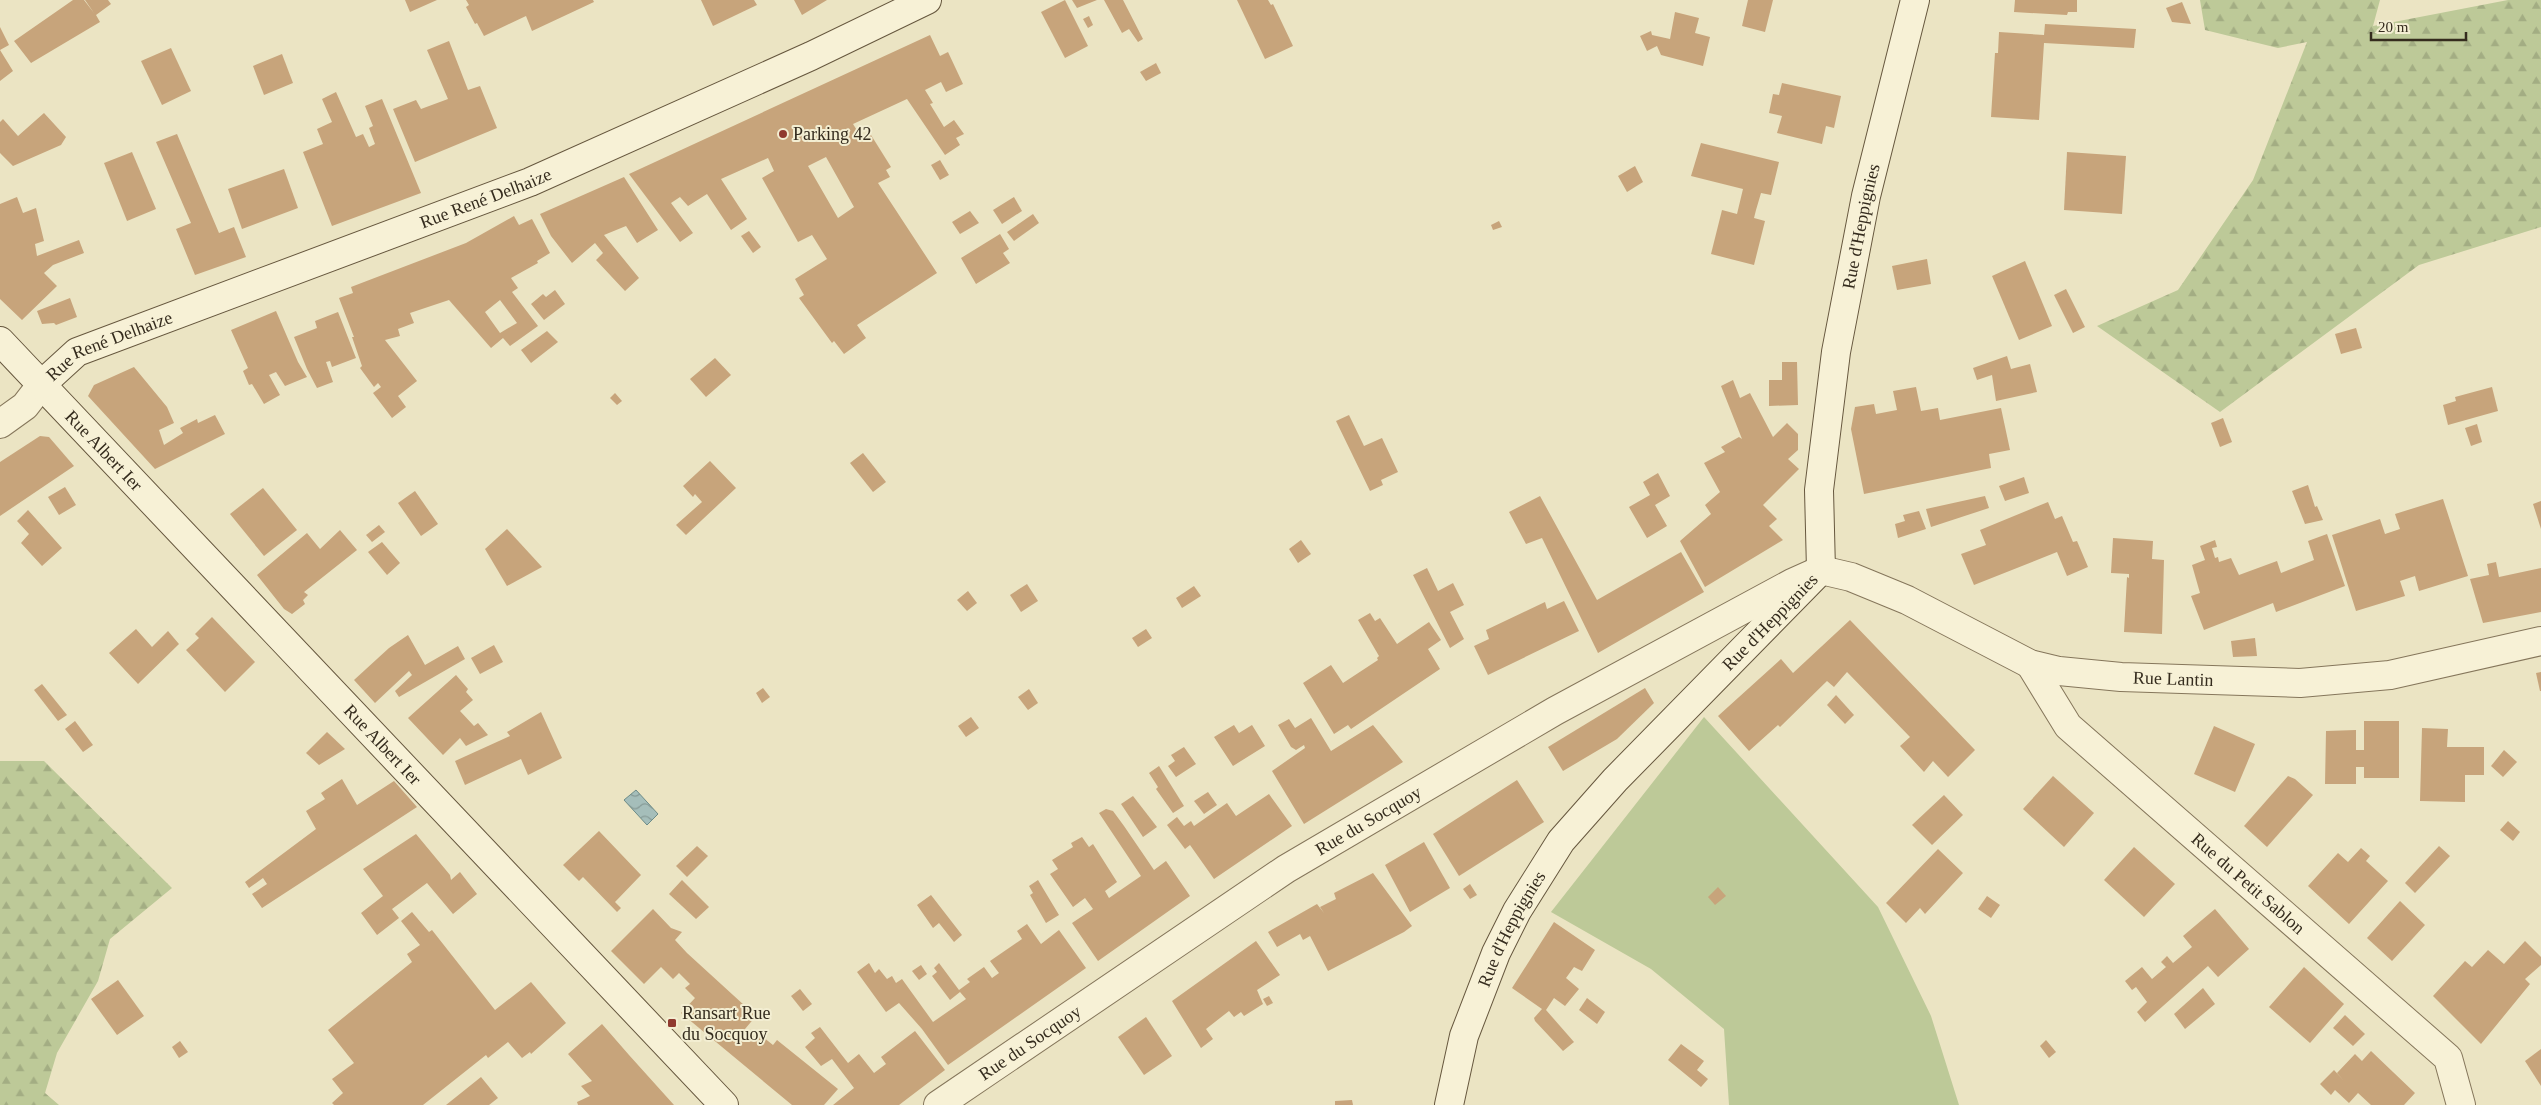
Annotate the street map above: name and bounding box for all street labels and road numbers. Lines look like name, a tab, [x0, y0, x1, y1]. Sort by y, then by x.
street label: Rue d'Heppignies	[1838, 161, 1884, 291]
street label: Rue René Delhaize	[417, 164, 554, 232]
street label: Rue René Delhaize	[42, 307, 175, 385]
street label: Rue Albert Ier	[61, 406, 147, 495]
street label: Rue d'Heppignies	[1718, 569, 1822, 675]
street label: Rue Lantin	[2133, 667, 2214, 690]
street label: Rue Albert Ier	[340, 700, 425, 789]
street label: Rue du Socquoy	[1312, 782, 1425, 859]
street label: Rue du Petit Sablon	[2188, 829, 2309, 938]
street label: Rue d'Heppignies	[1474, 867, 1550, 990]
street label: Rue du Socquoy	[975, 1001, 1085, 1084]

